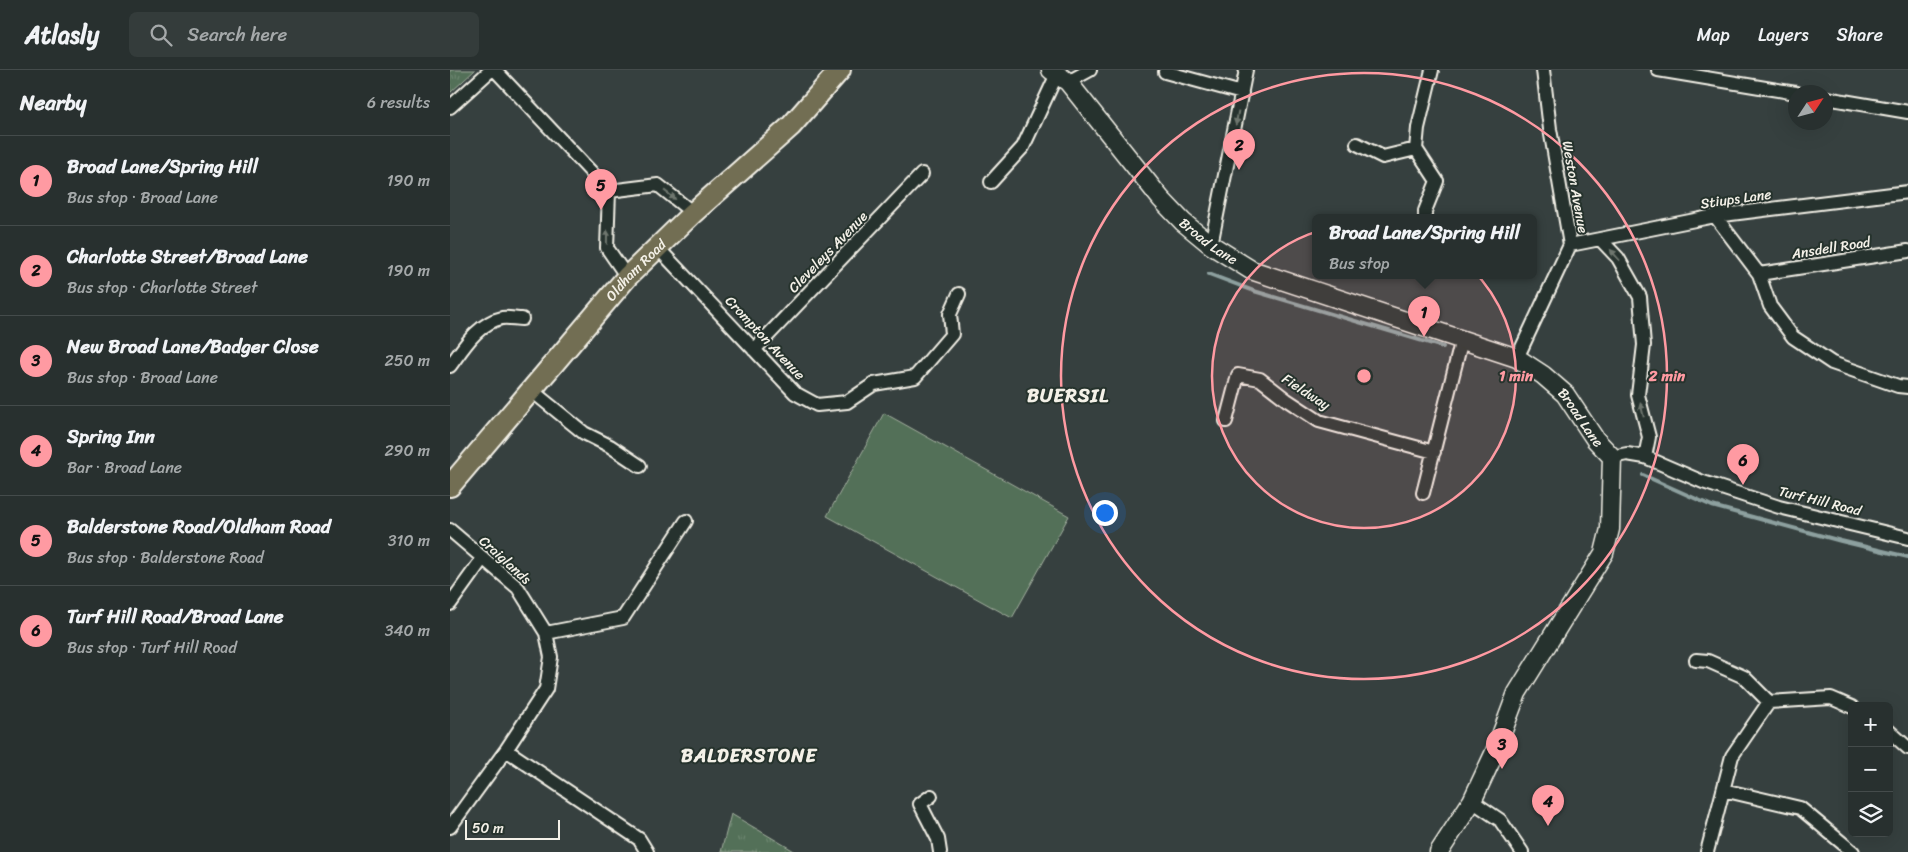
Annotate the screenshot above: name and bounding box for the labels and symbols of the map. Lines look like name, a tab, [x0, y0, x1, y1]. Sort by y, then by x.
north arrow	[1788, 85, 1833, 130]
one-way arrow	[1232, 110, 1240, 126]
pin: 2	[1223, 129, 1255, 170]
street label: Weston Avenue	[1555, 139, 1595, 235]
pin: 5	[585, 169, 617, 210]
street label: Stiups Lane	[1699, 182, 1773, 216]
one-way arrow	[663, 189, 676, 200]
street label: Cleveleys Avenue	[782, 205, 874, 299]
street label: Broad Lane	[1173, 211, 1243, 271]
one-way arrow	[604, 229, 612, 245]
street label: Ansdell Road	[1789, 229, 1874, 267]
street label: Oldham Road	[599, 232, 673, 307]
one-way arrow	[1610, 249, 1621, 262]
street label: Crompton Avenue	[719, 290, 811, 386]
pin: 1	[1408, 296, 1440, 337]
text: 1 min	[1499, 363, 1534, 389]
text: 2 min	[1648, 363, 1686, 389]
street label: Fieldway	[1277, 367, 1336, 418]
centre of rings	[1355, 367, 1373, 385]
district label: BUERSIL	[1027, 379, 1109, 412]
street label: Broad Lane	[1552, 381, 1610, 454]
one-way arrow	[1638, 402, 1646, 417]
pin: 6	[1727, 444, 1759, 485]
street label: Turf Hill Road	[1776, 479, 1866, 524]
your location	[1092, 500, 1118, 526]
street label: Craiglands	[473, 529, 537, 591]
pin: 3	[1486, 728, 1518, 769]
district label: BALDERSTONE	[681, 739, 818, 772]
pin: 4	[1532, 785, 1564, 826]
scale bar	[465, 817, 560, 840]

